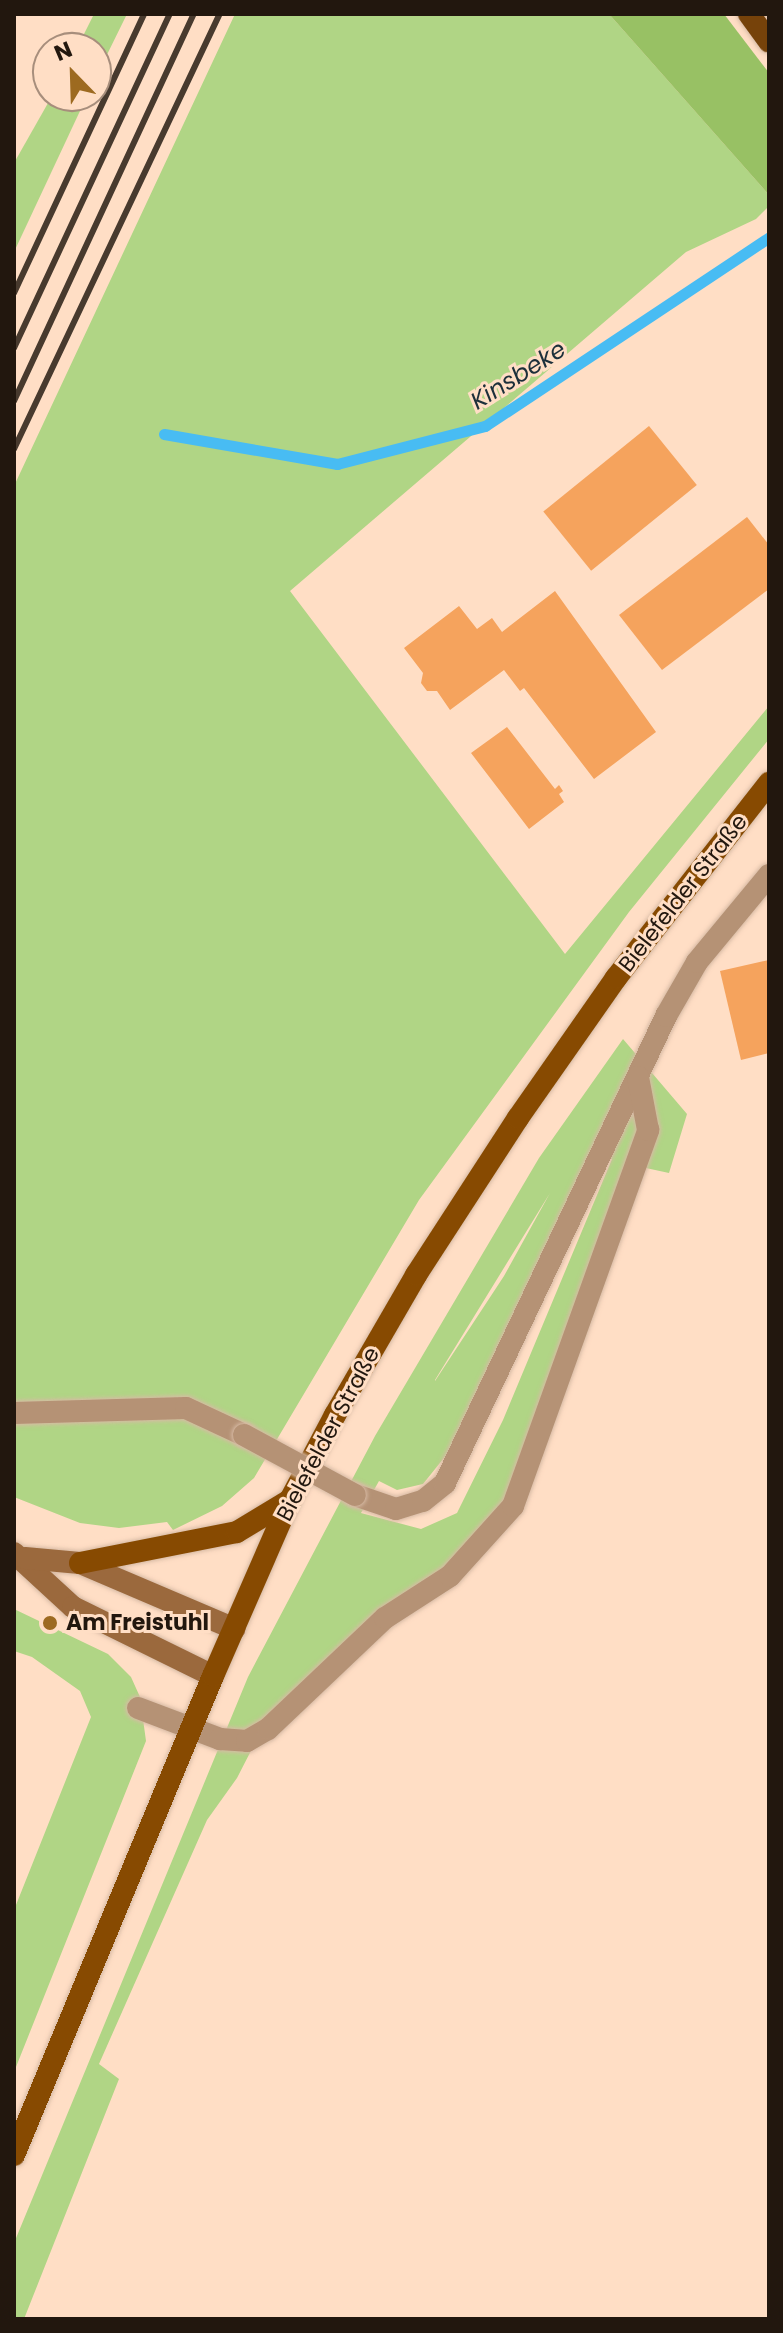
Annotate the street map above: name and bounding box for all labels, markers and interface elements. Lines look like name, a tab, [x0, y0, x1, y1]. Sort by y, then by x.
north arrow	[32, 32, 112, 112]
text: N	[50, 34, 77, 69]
water label: Kinsbeke	[465, 335, 571, 415]
street label: Bielefelder Straße	[613, 809, 753, 977]
street label: Bielefelder Straße	[271, 1343, 385, 1525]
place label: Am Freistuhl	[66, 1610, 209, 1636]
marker: Am Freistuhl	[41, 1614, 59, 1632]

